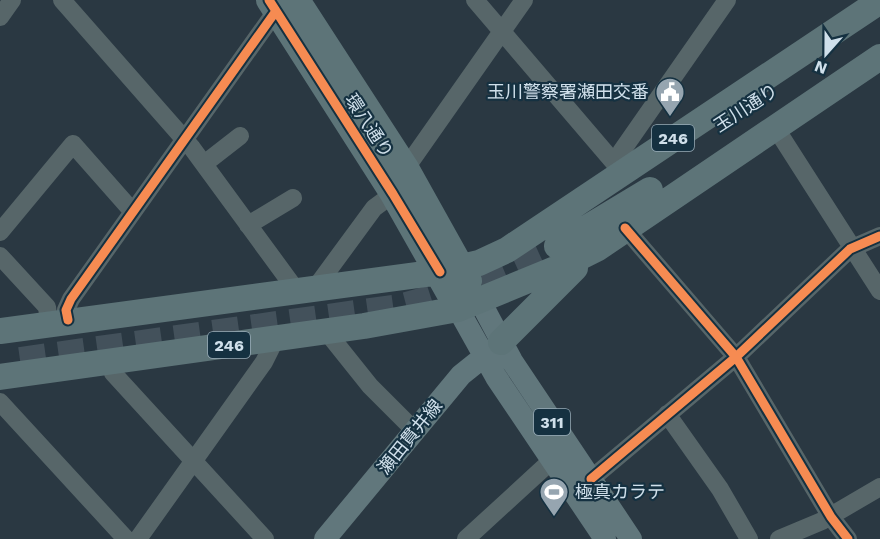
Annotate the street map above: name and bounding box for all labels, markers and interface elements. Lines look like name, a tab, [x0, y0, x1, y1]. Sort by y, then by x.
north arrow	[796, 24, 856, 84]
text: N	[812, 57, 830, 79]
public building icon: 玉川警察署瀬田交番	[654, 76, 686, 118]
street label: 玉川通り	[710, 79, 782, 136]
place label: 玉川警察署瀬田交番	[487, 81, 649, 102]
street label: 環八通り	[341, 90, 398, 162]
road number: 246	[652, 125, 694, 151]
road number: 246	[208, 332, 250, 358]
street label: 瀬田貫井線	[373, 395, 446, 478]
road number: 311	[534, 409, 570, 435]
sports icon: 極真カラテ	[538, 476, 570, 518]
place label: 極真カラテ	[575, 481, 665, 502]

